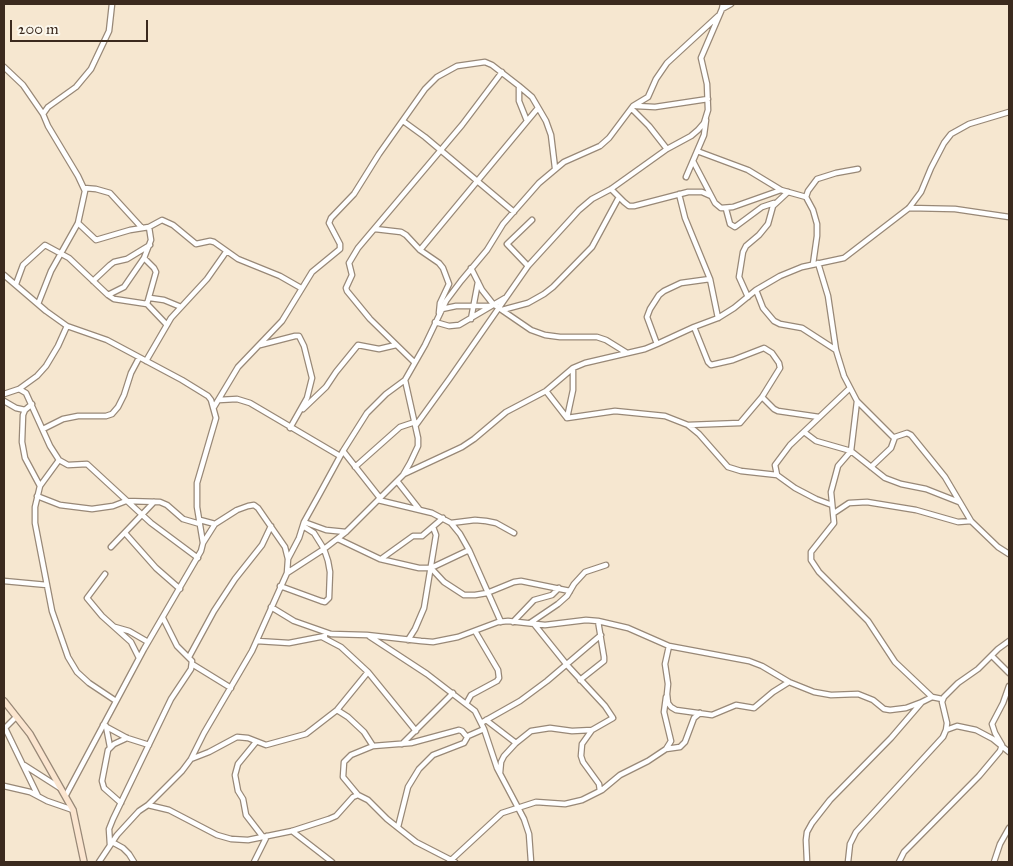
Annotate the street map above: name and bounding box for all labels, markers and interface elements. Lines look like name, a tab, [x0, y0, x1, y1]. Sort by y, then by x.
scale bar	[12, 10, 150, 42]
text: 200 m	[18, 20, 59, 38]

